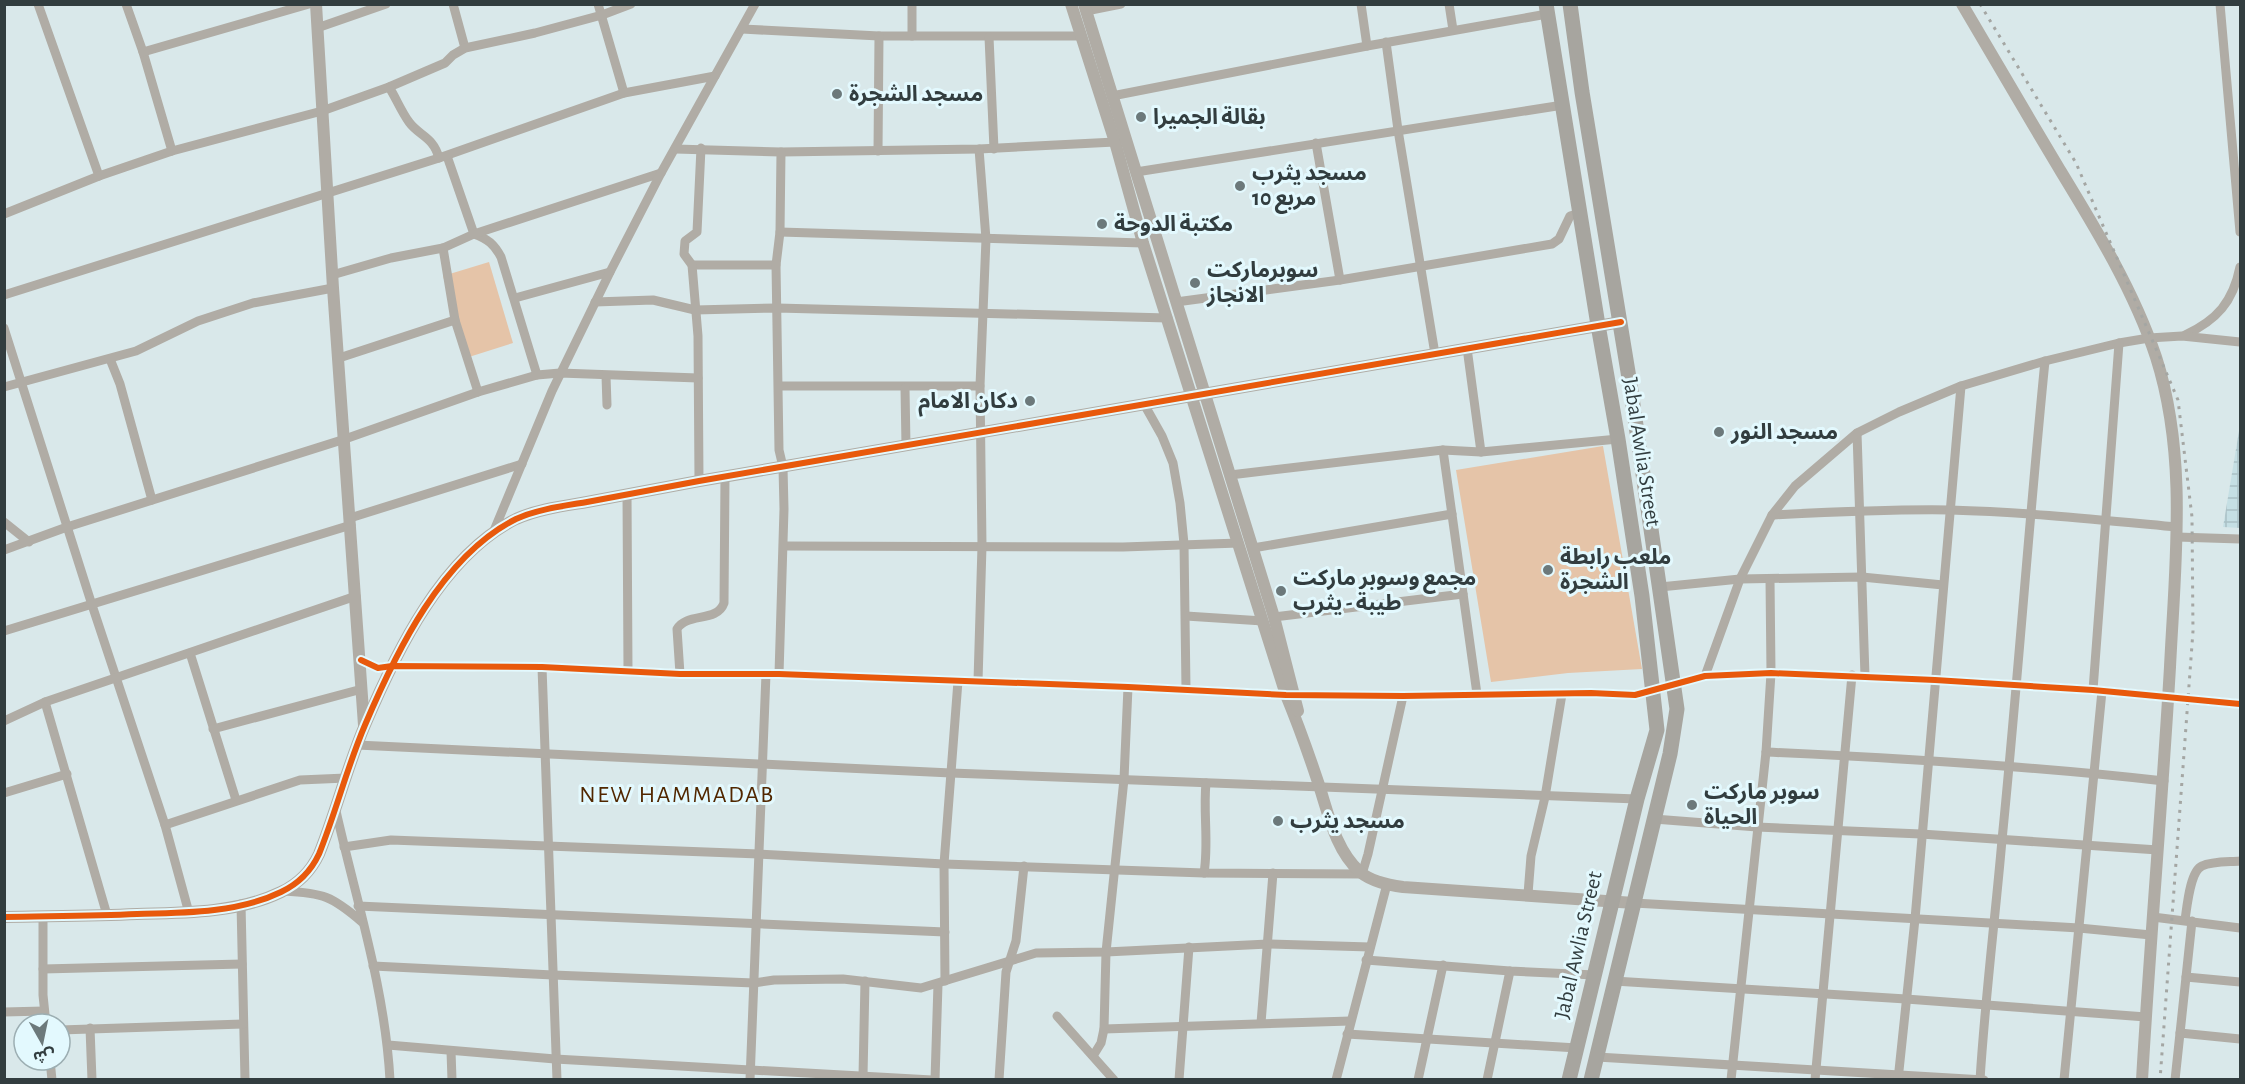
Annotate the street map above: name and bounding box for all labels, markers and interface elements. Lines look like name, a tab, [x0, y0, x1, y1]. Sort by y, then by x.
place label: مسجد الشجرة	[849, 83, 983, 106]
marker: مسجد الشجرة	[830, 87, 844, 101]
place label: بقالة الجميرا	[1153, 105, 1266, 129]
marker: بقالة الجميرا	[1134, 110, 1148, 124]
place label: مسجد يثرب مربع 10	[1252, 162, 1367, 214]
marker: مسجد يثرب مربع 10	[1233, 179, 1247, 193]
place label: مكتبة الدوحة	[1114, 212, 1233, 236]
marker: مكتبة الدوحة	[1095, 217, 1109, 231]
place label: سوبرماركت الانجاز	[1206, 259, 1318, 308]
marker: سوبرماركت الانجاز	[1188, 276, 1202, 290]
street label: Jabal Awlia Street	[1619, 376, 1665, 528]
place label: دكان الامام	[918, 390, 1018, 417]
marker: دكان الامام	[1023, 394, 1037, 408]
place label: مسجد النور	[1730, 421, 1838, 445]
marker: مسجد النور	[1712, 425, 1726, 439]
place label: ملعب رابطة الشجرة	[1560, 545, 1671, 594]
marker: ملعب رابطة الشجرة	[1541, 563, 1555, 577]
place label: مجمع وسوبر ماركت طيبة - يثرب	[1293, 567, 1476, 615]
marker: مجمع وسوبر ماركت طيبة - يثرب	[1274, 584, 1288, 598]
place label: سوبر ماركت الحياة	[1704, 781, 1820, 829]
district label: NEW HAMMADAB	[579, 783, 775, 807]
marker: سوبر ماركت الحياة	[1685, 798, 1699, 812]
place label: مسجد يثرب	[1290, 810, 1405, 833]
marker: مسجد يثرب	[1271, 814, 1285, 828]
street label: Jabal Awlia Street	[1550, 869, 1606, 1021]
north arrow	[12, 1012, 72, 1072]
text: ش	[32, 1045, 56, 1065]

